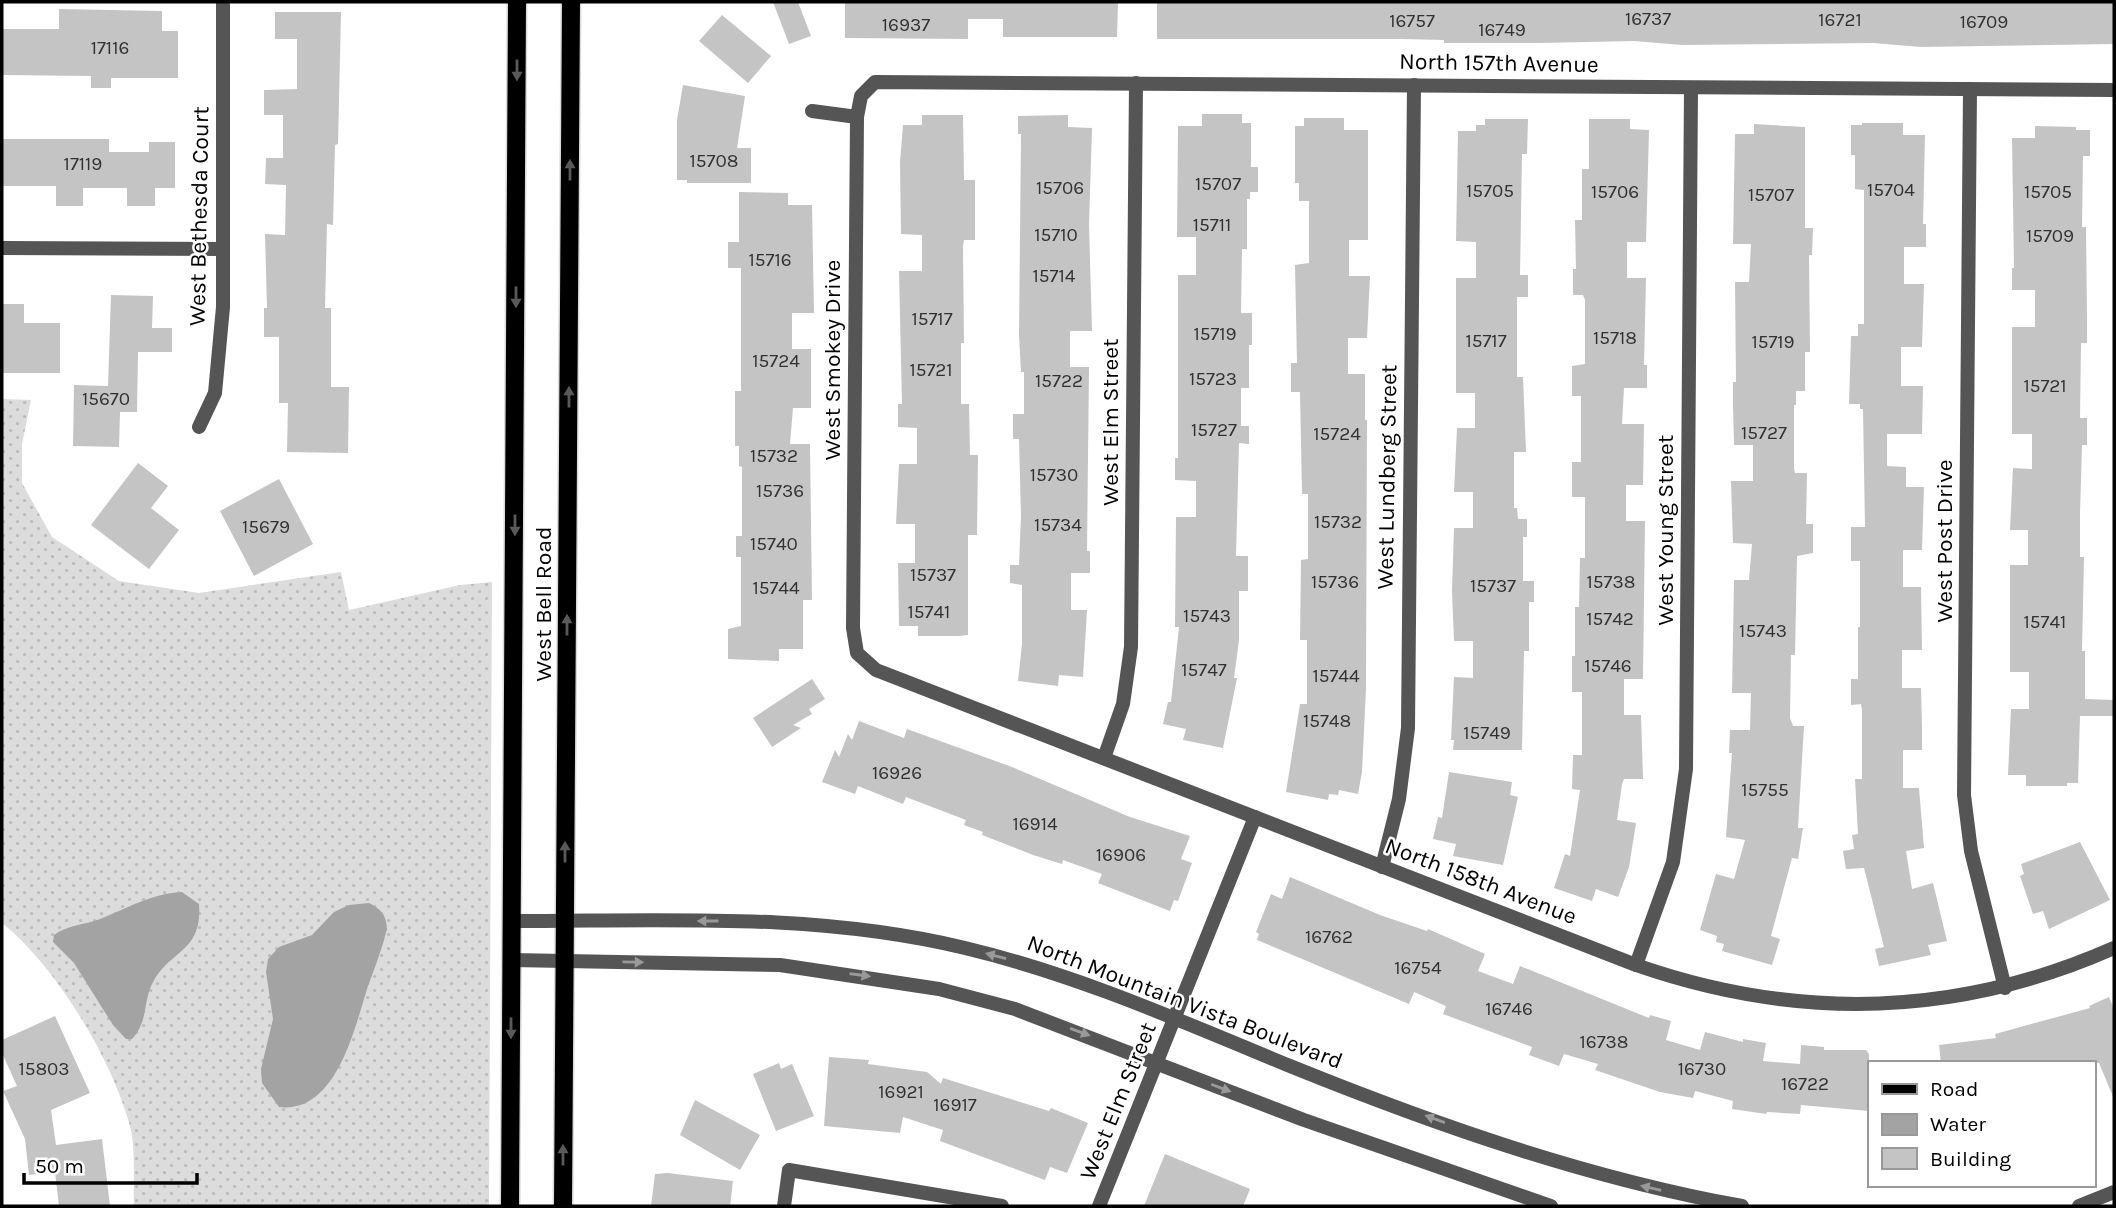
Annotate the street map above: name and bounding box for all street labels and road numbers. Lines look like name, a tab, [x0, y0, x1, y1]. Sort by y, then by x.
street label: North 157th Avenue	[1399, 48, 1599, 78]
street label: West Bethesda Court	[184, 106, 214, 326]
street label: West Smokey Drive	[819, 260, 846, 460]
street label: West Elm Street	[1097, 338, 1124, 506]
street label: West Lundberg Street	[1372, 364, 1402, 590]
street label: West Young Street	[1652, 434, 1679, 625]
street label: West Post Drive	[1931, 459, 1958, 623]
street label: West Bell Road	[530, 526, 557, 682]
street label: North 158th Avenue	[1381, 832, 1581, 930]
street label: North Mountain Vista Boulevard	[1023, 929, 1347, 1075]
street label: West Elm Street	[1074, 1018, 1162, 1184]

